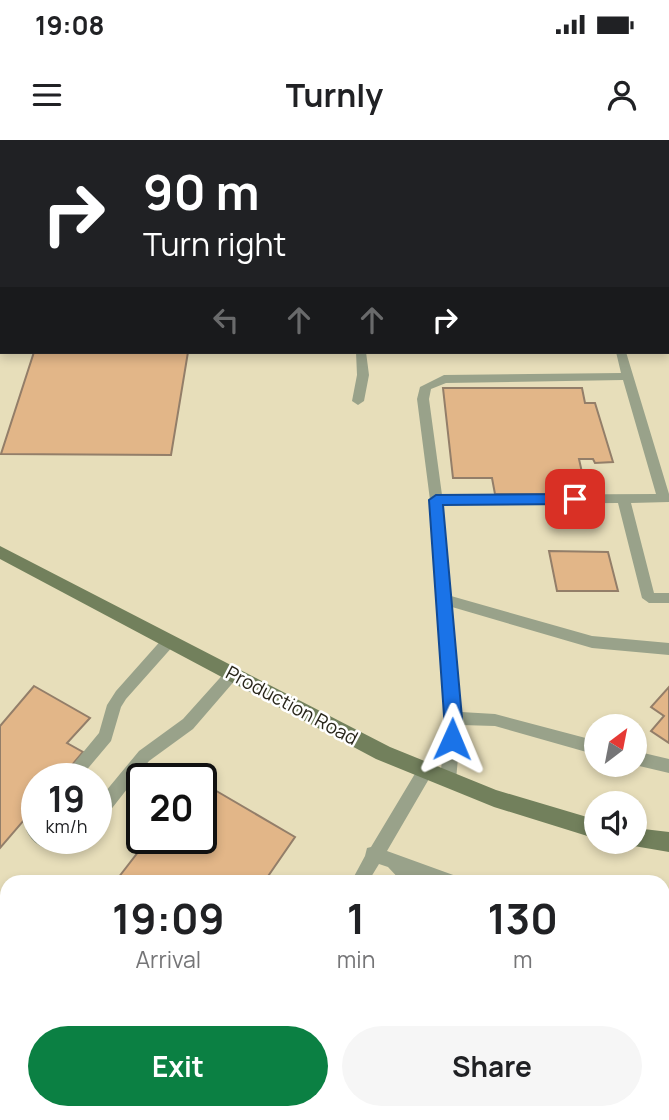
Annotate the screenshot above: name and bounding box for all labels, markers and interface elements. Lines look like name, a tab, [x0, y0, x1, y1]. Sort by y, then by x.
text: 19:08	[35, 7, 105, 43]
text: Turnly	[286, 73, 383, 117]
icon: menu	[28, 76, 66, 114]
icon: person	[603, 76, 641, 114]
text: 90 m	[143, 158, 260, 225]
icon: right	[28, 168, 119, 259]
text: Turn right	[143, 222, 286, 266]
icon: left	[207, 301, 245, 339]
icon: ahead	[280, 301, 318, 339]
icon: ahead	[353, 301, 391, 339]
icon: right	[426, 301, 464, 339]
pin	[545, 469, 605, 529]
icon: arrive	[556, 480, 594, 518]
street label: Production Road	[222, 659, 362, 751]
position arrow	[415, 702, 489, 776]
north arrow	[584, 714, 648, 777]
map controls	[584, 714, 647, 854]
speed limit sign: 20	[126, 763, 217, 854]
text: 19	[48, 775, 85, 823]
button: sound	[584, 791, 647, 854]
text: km/h	[46, 814, 87, 838]
text: 19:09	[112, 889, 225, 947]
text: 1	[347, 889, 365, 947]
text: 130	[487, 889, 558, 947]
text: Arrival	[136, 943, 201, 975]
text: min	[337, 943, 375, 975]
text: m	[513, 943, 532, 975]
button: Exit	[28, 1026, 328, 1106]
button: Share	[342, 1026, 642, 1106]

